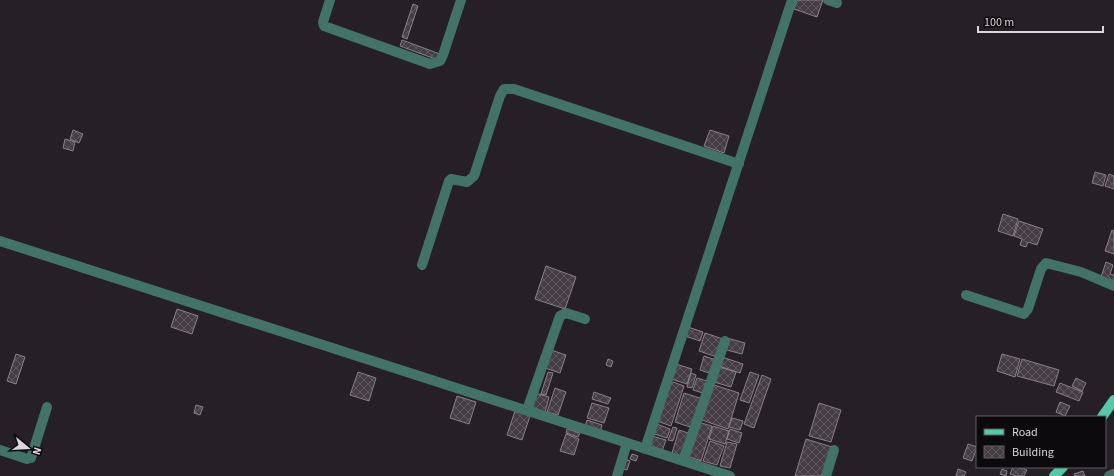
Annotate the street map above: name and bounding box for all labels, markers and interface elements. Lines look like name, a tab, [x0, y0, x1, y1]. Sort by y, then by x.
scale bar	[978, 8, 1103, 34]
text: 100 m	[984, 14, 1014, 31]
legend	[976, 416, 1106, 468]
text: Road	[1012, 424, 1038, 441]
north arrow	[8, 428, 48, 468]
text: Building	[1012, 444, 1054, 461]
text: N	[29, 445, 45, 457]

